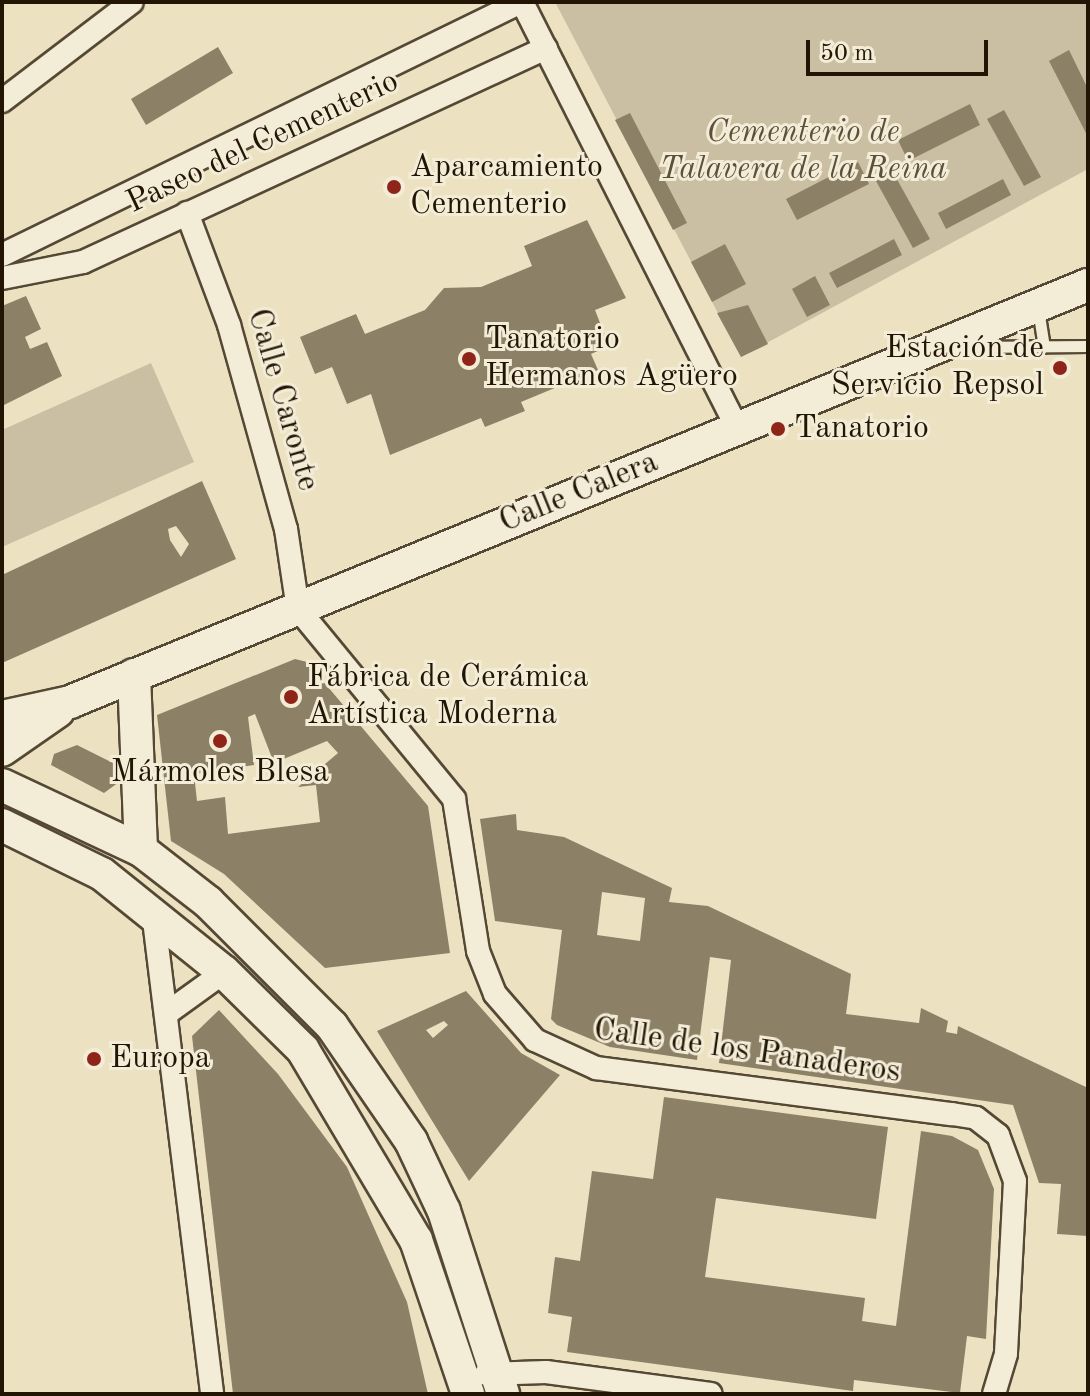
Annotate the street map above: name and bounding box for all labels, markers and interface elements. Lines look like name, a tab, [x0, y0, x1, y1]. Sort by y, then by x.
scale bar	[810, 24, 992, 74]
text: 50 m	[820, 42, 874, 66]
street label: Paseo del Cementerio	[121, 63, 405, 223]
park label: Cementerio de Talavera de la Reina	[659, 115, 947, 190]
place label: Aparcamiento Cementerio	[410, 150, 603, 225]
marker: Aparcamiento Cementerio	[385, 178, 403, 196]
street label: Calle Caronte	[238, 305, 326, 495]
place label: Tanatorio Hermanos Agüero	[485, 322, 738, 397]
place label: Estación de Servicio Repsol	[831, 331, 1044, 406]
marker: Tanatorio Hermanos Agüero	[460, 350, 478, 368]
marker: Estación de Servicio Repsol	[1051, 359, 1069, 377]
place label: Tanatorio	[794, 410, 929, 448]
marker: Tanatorio	[769, 420, 787, 438]
street label: Calle Calera	[494, 444, 664, 542]
place label: Fábrica de Cerámica Artística Moderna	[307, 660, 589, 735]
marker: Fábrica de Cerámica Artística Moderna	[282, 688, 300, 706]
marker: Mármoles Blesa	[211, 732, 229, 750]
place label: Mármoles Blesa	[111, 754, 329, 792]
street label: Calle de los Panaderos	[591, 1011, 903, 1093]
place label: Europa	[110, 1040, 211, 1078]
marker: Europa	[85, 1050, 103, 1068]

